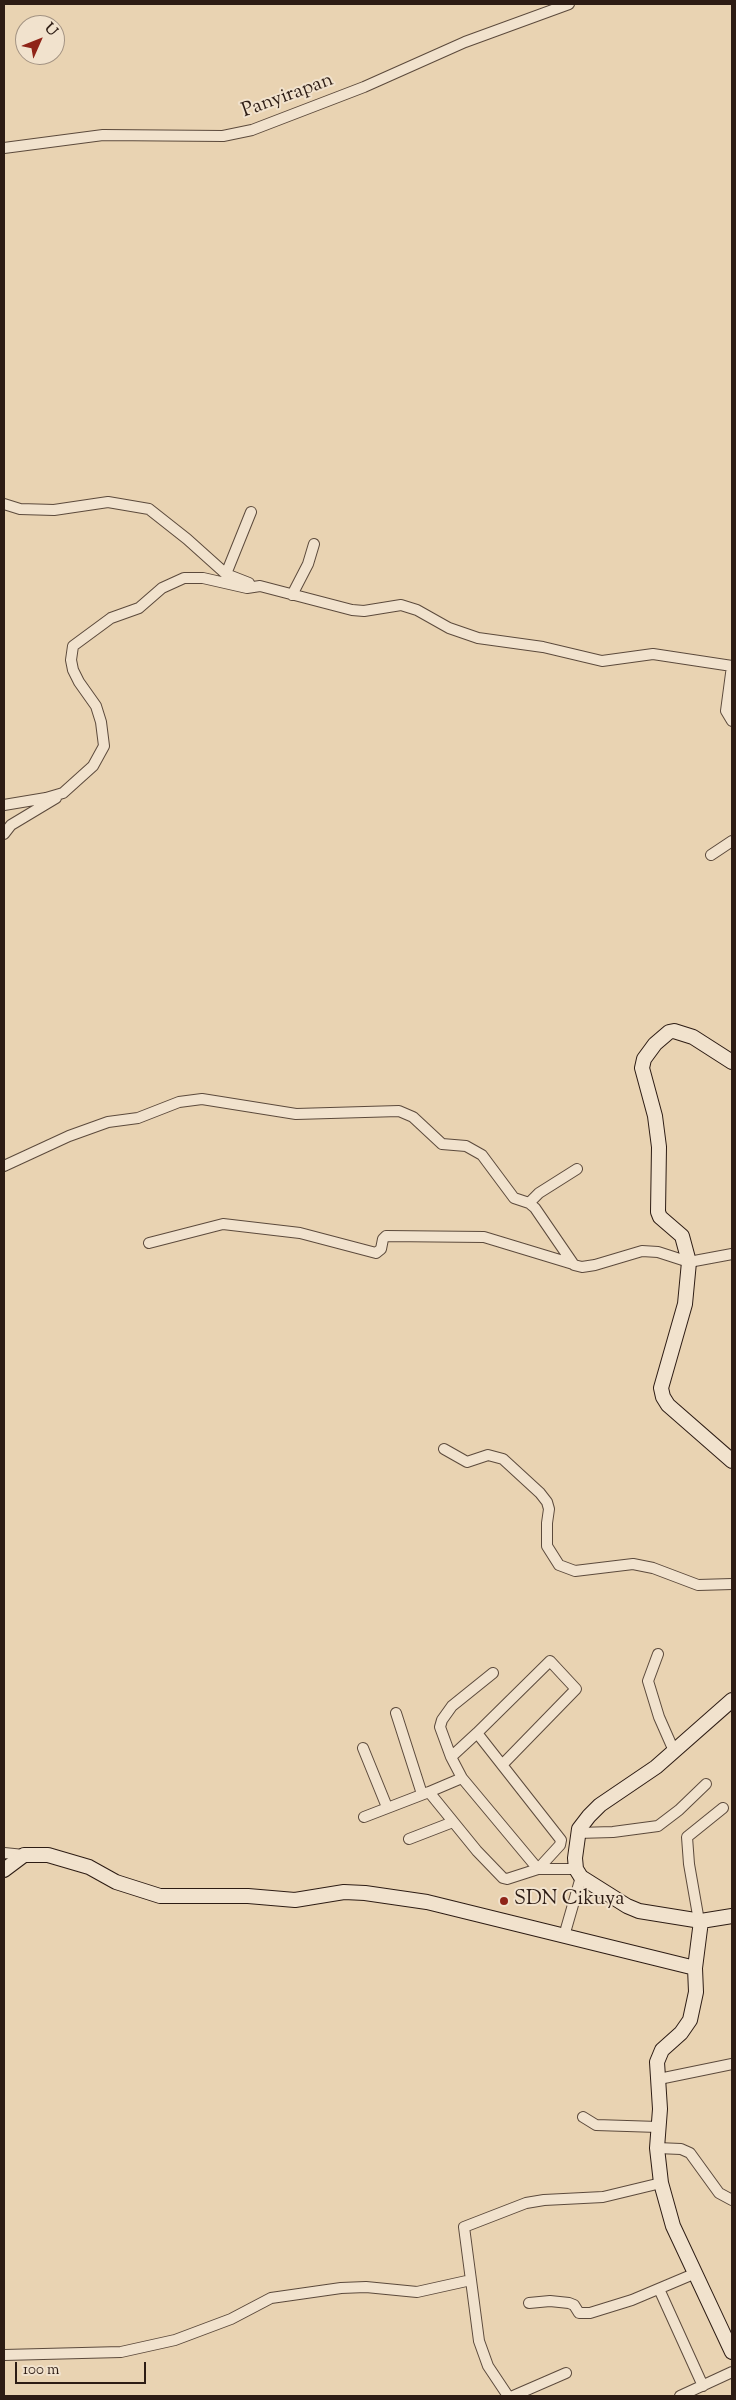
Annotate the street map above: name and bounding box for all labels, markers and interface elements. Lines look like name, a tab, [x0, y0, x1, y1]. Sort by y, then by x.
north arrow	[15, 15, 65, 65]
text: U	[39, 19, 61, 41]
street label: Panyirapan	[239, 69, 337, 125]
place label: SDN Cikuya	[514, 1889, 624, 1913]
marker: SDN Cikuya	[498, 1895, 510, 1907]
scale bar	[18, 2352, 149, 2384]
text: 100 m	[23, 2360, 59, 2381]

